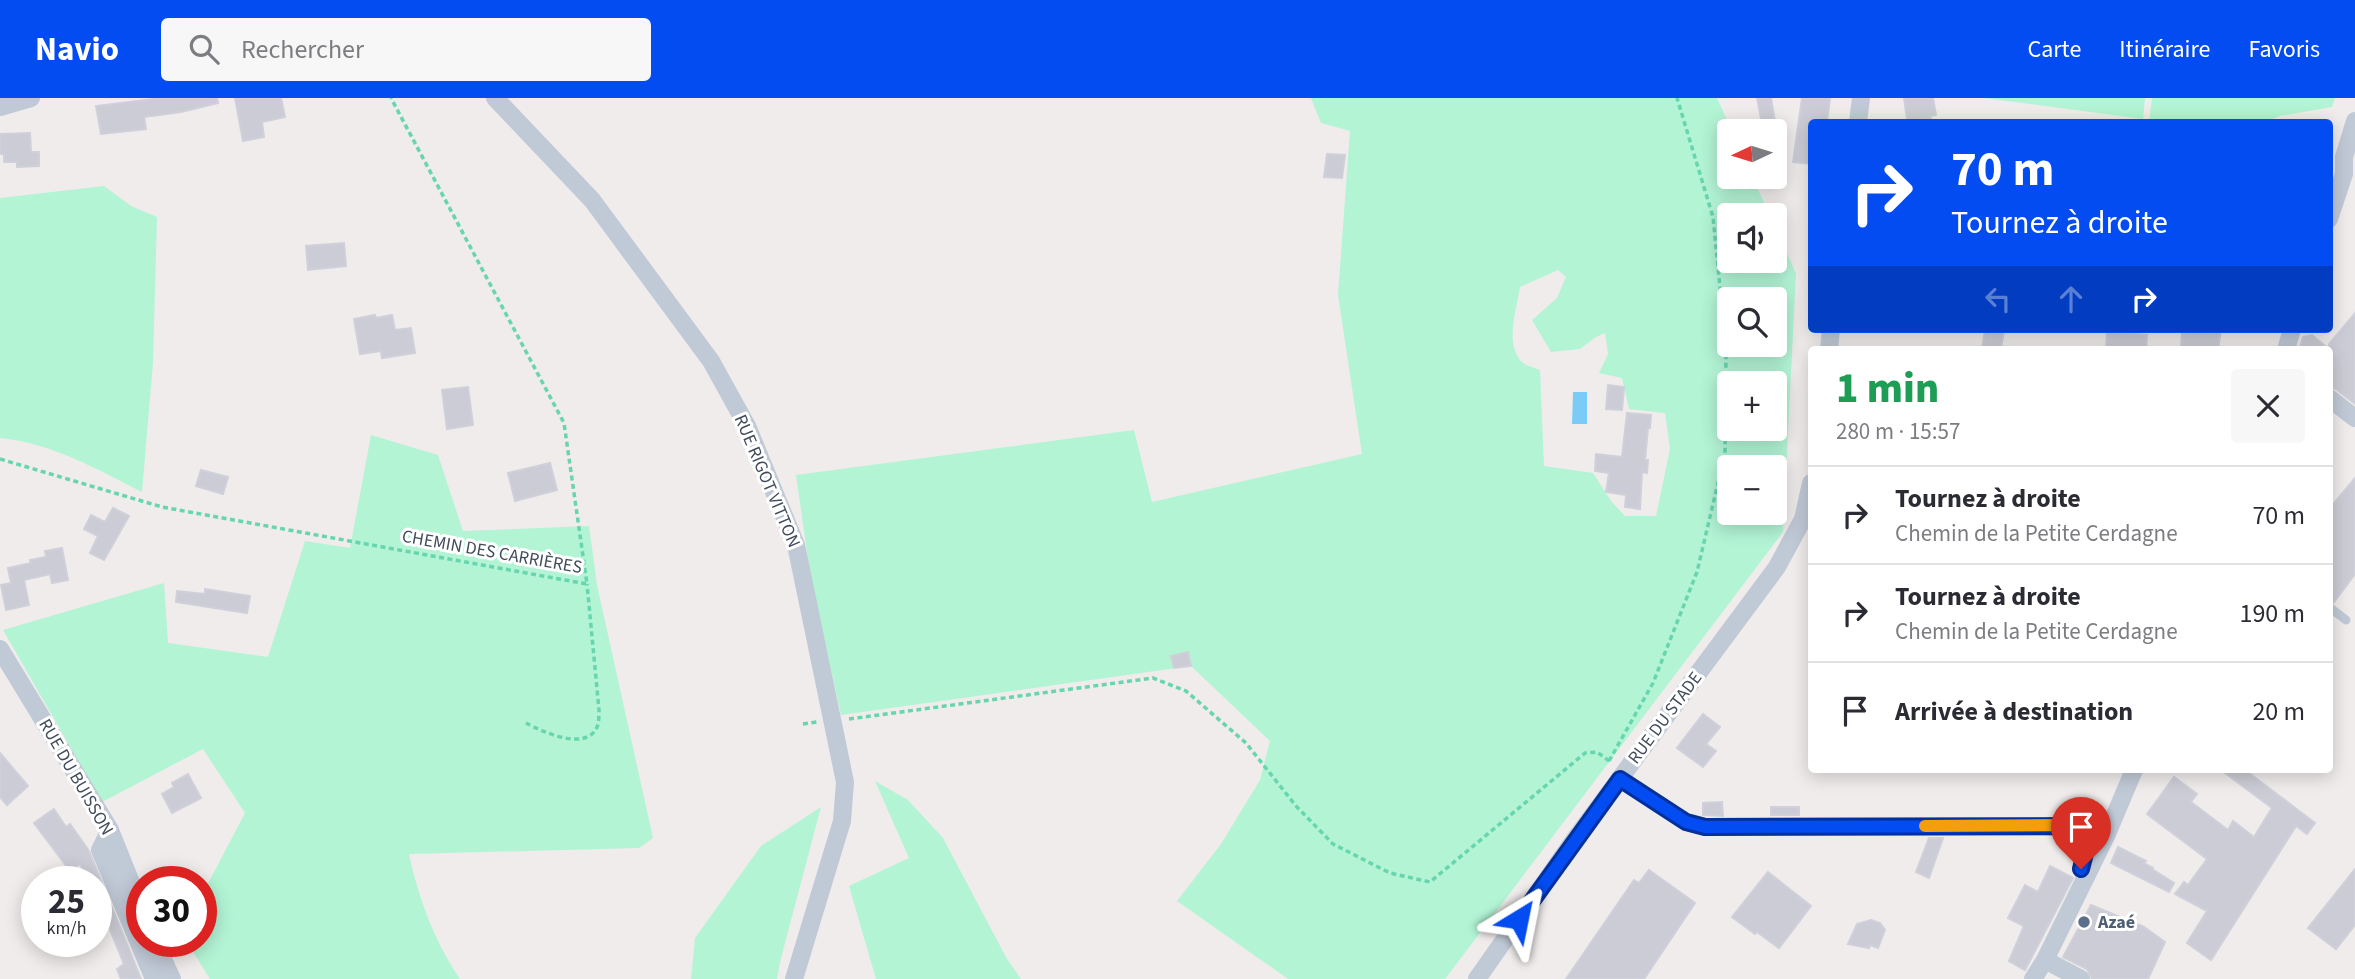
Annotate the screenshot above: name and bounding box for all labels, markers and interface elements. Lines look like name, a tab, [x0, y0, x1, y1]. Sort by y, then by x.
search box	[161, 18, 651, 81]
text: Navio	[35, 26, 119, 73]
icon: search	[185, 30, 223, 68]
text: Rechercher	[241, 31, 364, 68]
text: Carte	[2027, 32, 2081, 67]
text: Itinéraire	[2119, 32, 2210, 67]
text: Favoris	[2248, 32, 2320, 67]
north arrow	[1717, 119, 1787, 189]
map controls	[1717, 119, 1787, 525]
text: 70 m	[1951, 135, 2055, 205]
icon: right	[1836, 147, 1927, 238]
text: Tournez à droite	[1951, 200, 2168, 246]
button: sound	[1717, 203, 1787, 273]
icon: left	[1979, 280, 2017, 318]
icon: ahead	[2052, 280, 2090, 318]
icon: right	[2125, 280, 2163, 318]
button: search	[1717, 287, 1787, 357]
text: 1 min	[1836, 359, 1939, 419]
button: close	[2231, 369, 2305, 443]
button: +	[1717, 371, 1787, 441]
street label: RUE RIGOT VITTON	[728, 411, 806, 551]
text: 280 m · 15:57	[1836, 415, 1960, 448]
button: −	[1717, 455, 1787, 525]
text: Tournez à droite	[1895, 480, 2081, 517]
icon: right	[1836, 496, 1874, 534]
text: 70 m	[2252, 497, 2305, 534]
text: Chemin de la Petite Cerdagne	[1895, 517, 2178, 550]
street label: CHEMIN DES CARRIÈRES	[400, 524, 584, 580]
text: Tournez à droite	[1895, 578, 2081, 615]
icon: right	[1836, 594, 1874, 632]
text: 190 m	[2239, 595, 2305, 632]
text: Chemin de la Petite Cerdagne	[1895, 615, 2178, 648]
street label: RUE DU STADE	[1622, 667, 1708, 769]
icon: arrive	[1836, 692, 1874, 730]
text: Arrivée à destination	[1895, 693, 2133, 730]
text: 20 m	[2252, 693, 2305, 730]
street label: RUE DU BUISSON	[32, 714, 120, 840]
pin	[2051, 797, 2111, 869]
icon: arrive	[2062, 808, 2100, 846]
speed limit sign: 30	[126, 866, 217, 957]
text: 25	[48, 877, 85, 927]
position arrow	[1482, 882, 1556, 956]
place label: Azaé	[2097, 910, 2135, 935]
marker: Azaé	[2076, 914, 2092, 930]
text: km/h	[47, 916, 86, 941]

